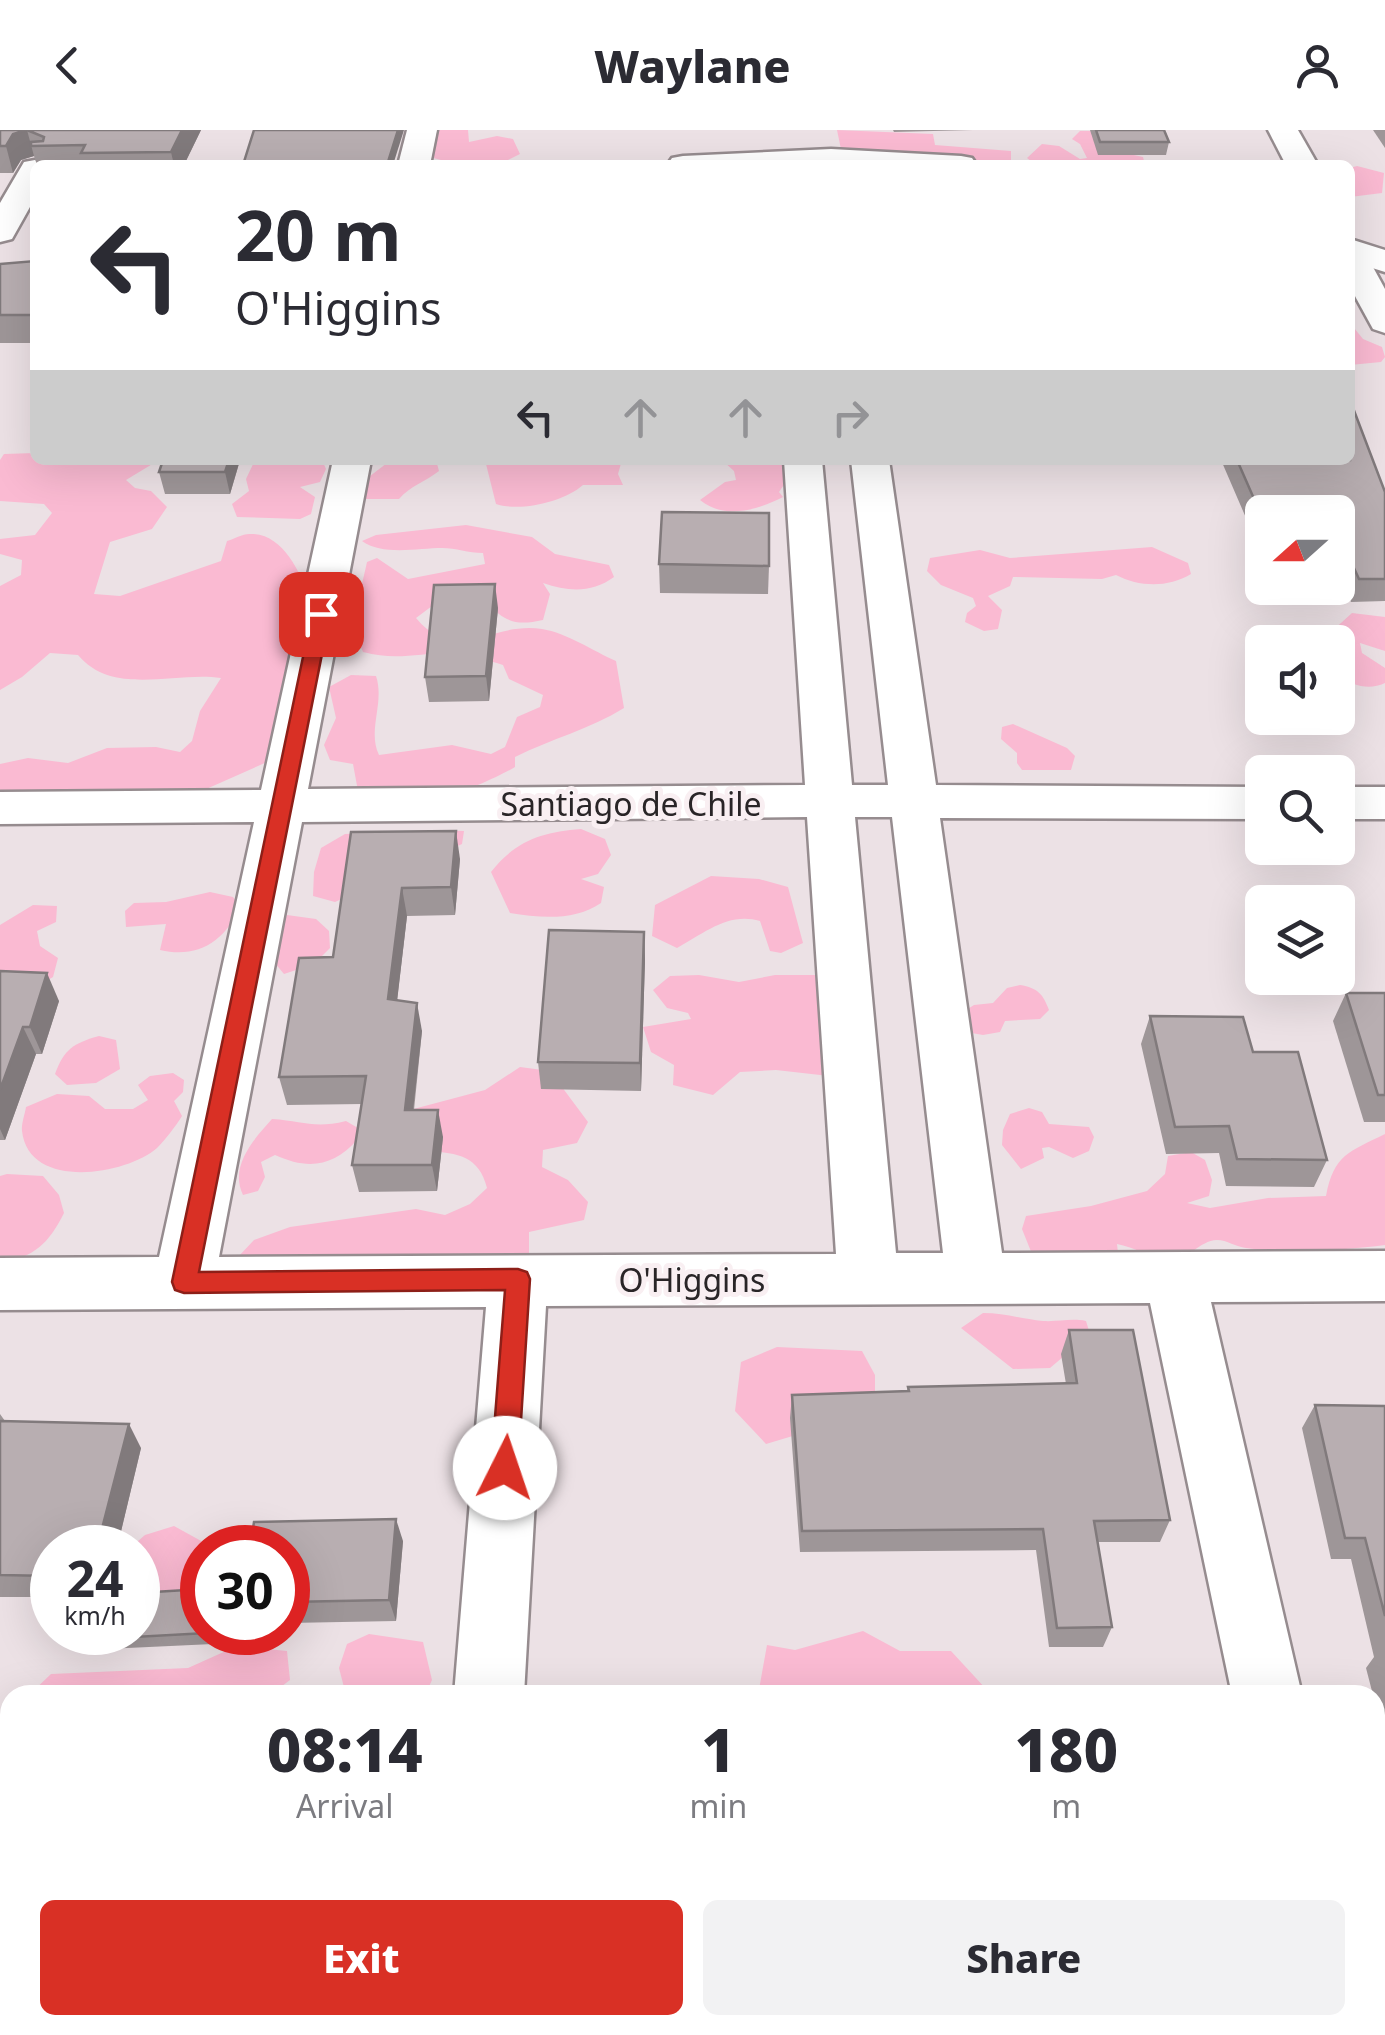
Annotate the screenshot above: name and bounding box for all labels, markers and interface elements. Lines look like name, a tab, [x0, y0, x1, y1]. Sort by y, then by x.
text: Waylane	[594, 35, 791, 96]
icon: back	[40, 38, 95, 93]
icon: person	[1290, 38, 1345, 93]
text: 20 m	[235, 186, 402, 282]
icon: left	[70, 200, 200, 330]
text: O'Higgins	[235, 277, 442, 338]
icon: left	[508, 390, 563, 445]
icon: ahead	[613, 390, 668, 445]
icon: ahead	[718, 390, 773, 445]
icon: right	[823, 390, 878, 445]
north arrow	[1245, 495, 1355, 605]
map controls	[1245, 495, 1355, 995]
pin	[279, 572, 364, 657]
icon: arrive	[294, 587, 349, 642]
button: sound	[1245, 625, 1355, 735]
button: search	[1245, 755, 1355, 865]
street label: Santiago de Chile	[500, 782, 762, 825]
button: layers	[1245, 885, 1355, 995]
street label: O'Higgins	[619, 1258, 765, 1301]
position arrow	[453, 1416, 557, 1520]
speed limit sign: 30	[180, 1525, 310, 1655]
text: 24	[66, 1544, 124, 1612]
text: km/h	[64, 1598, 126, 1632]
text: 08:14	[267, 1708, 423, 1790]
text: 1	[701, 1708, 736, 1790]
text: 180	[1014, 1708, 1118, 1790]
text: Arrival	[296, 1784, 394, 1827]
text: min	[689, 1784, 747, 1827]
text: m	[1051, 1784, 1081, 1827]
button: Exit	[40, 1900, 683, 2015]
button: Share	[703, 1900, 1345, 2015]

